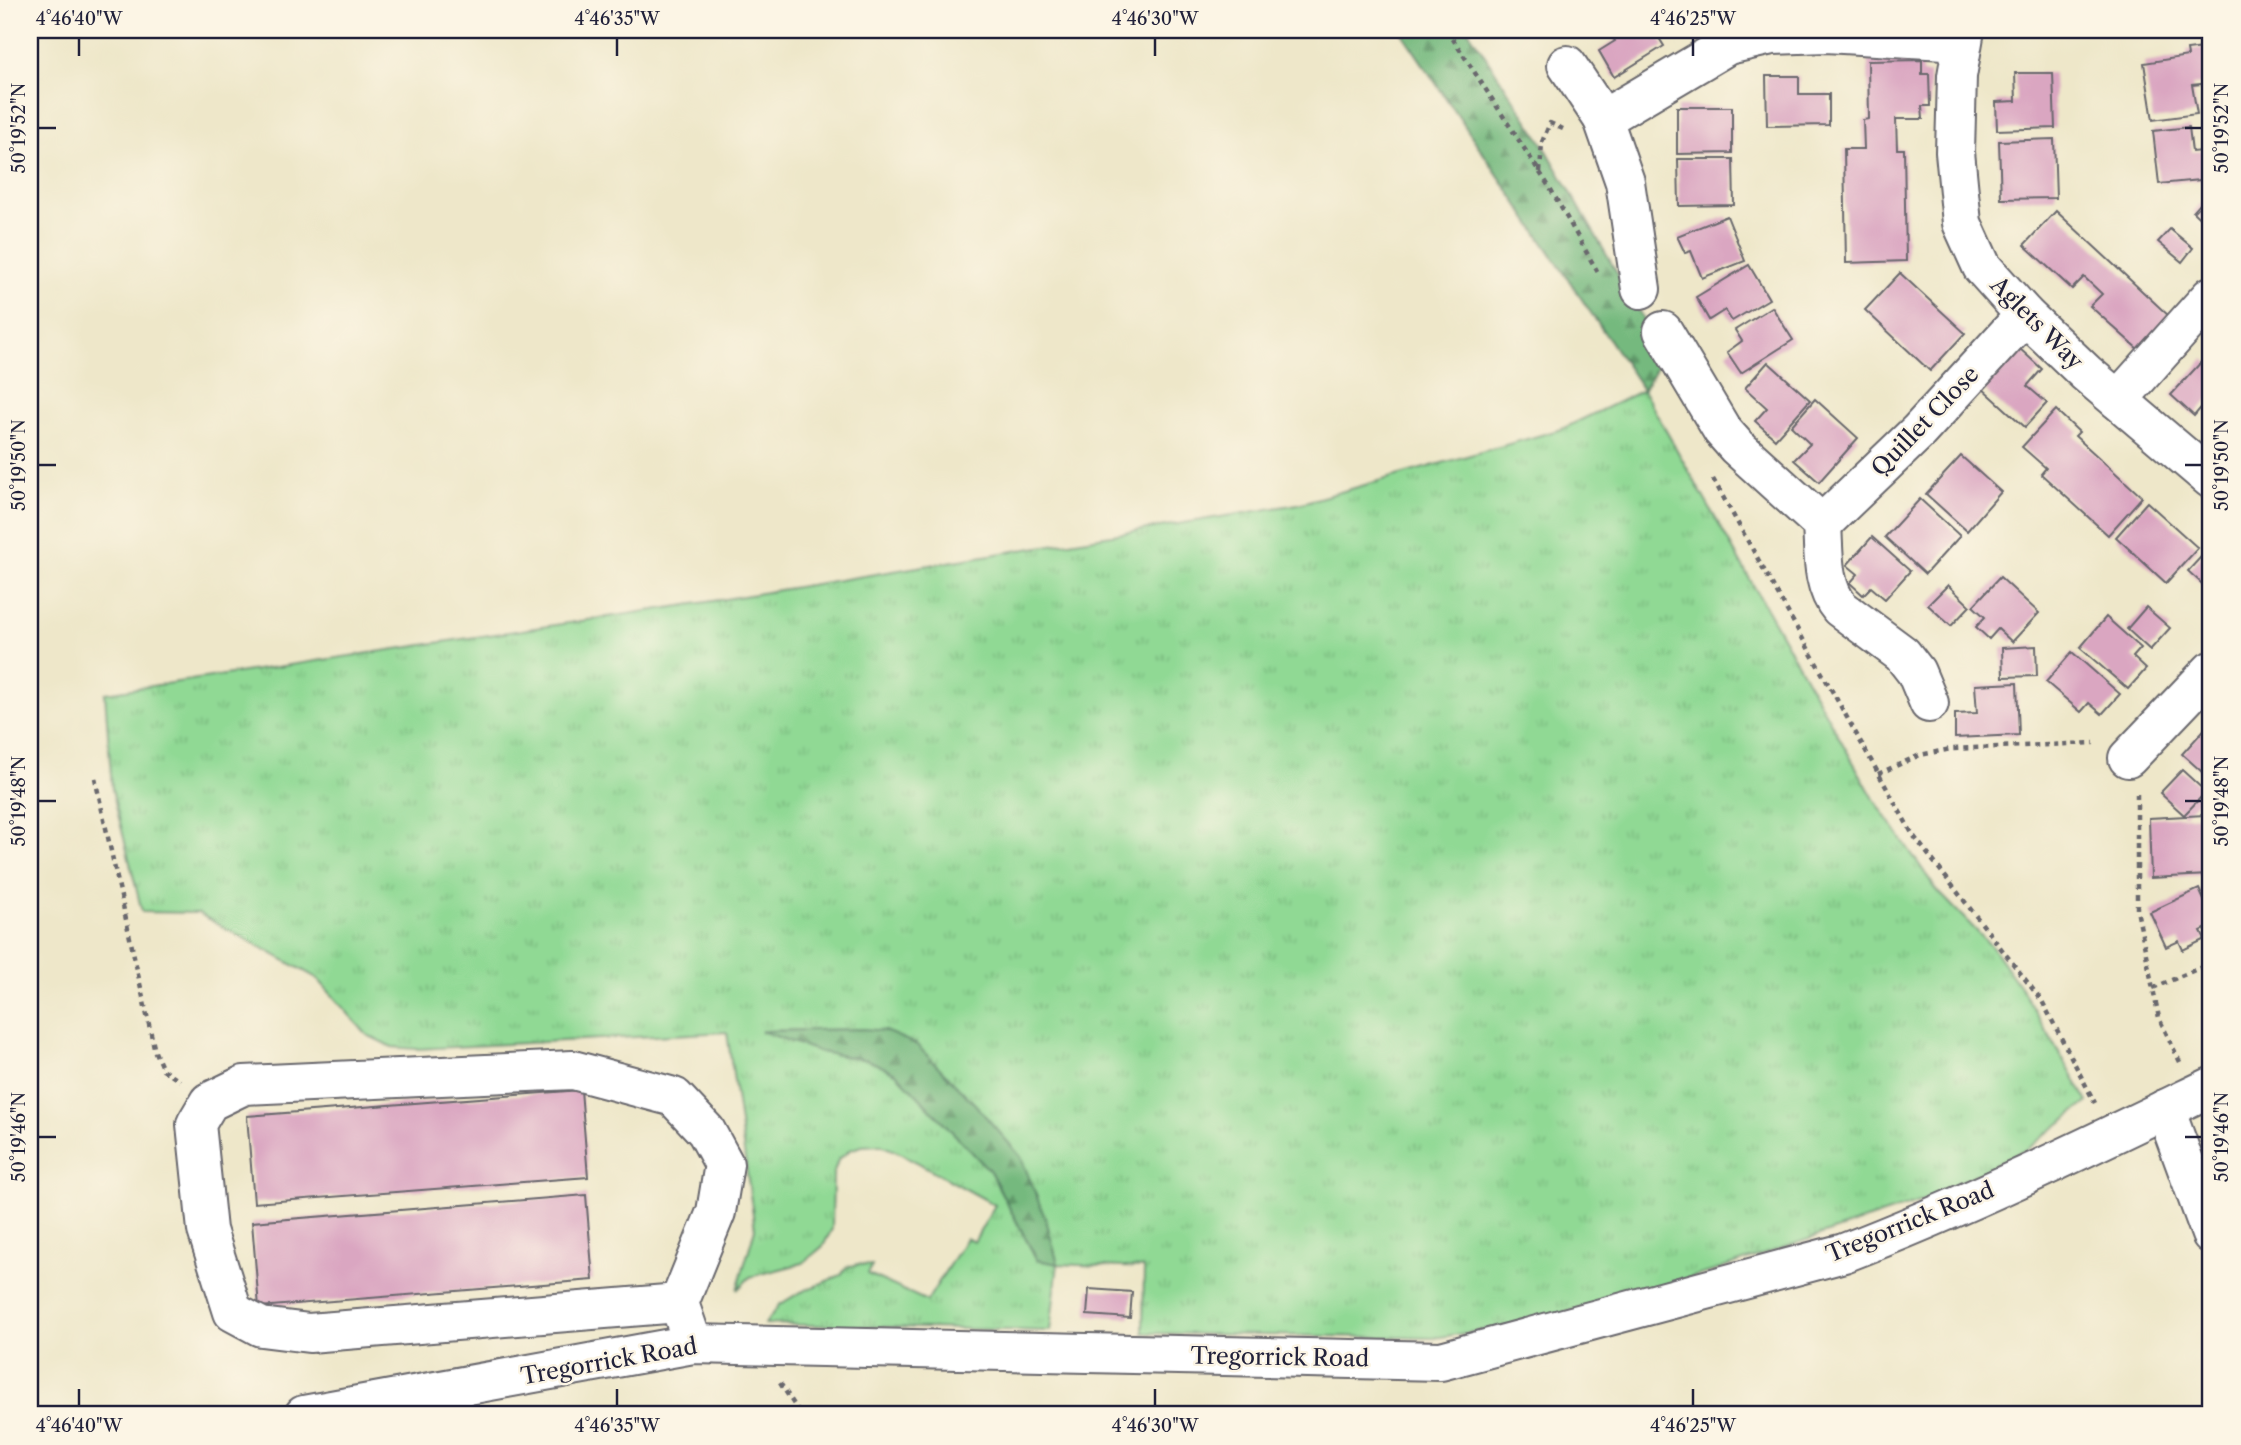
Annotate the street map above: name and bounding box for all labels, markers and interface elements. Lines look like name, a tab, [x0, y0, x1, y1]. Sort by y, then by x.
text: 4°46'40"W	[36, 8, 124, 30]
text: 4°46'35"W	[574, 8, 661, 30]
text: 4°46'30"W	[1111, 8, 1200, 30]
text: 4°46'25"W	[1650, 8, 1737, 30]
text: 50°19'52"N	[8, 82, 30, 173]
text: 50°19'52"N	[2211, 82, 2233, 173]
street label: Aglets Way	[1984, 270, 2089, 375]
street label: Quillet Close	[1865, 360, 1985, 482]
text: 50°19'50"N	[8, 419, 30, 511]
text: 50°19'50"N	[2211, 419, 2233, 511]
text: 50°19'48"N	[8, 755, 30, 846]
text: 50°19'48"N	[2211, 755, 2233, 846]
text: 50°19'46"N	[8, 1092, 30, 1182]
text: 50°19'46"N	[2211, 1092, 2233, 1182]
street label: Tregorrick Road	[1822, 1176, 1998, 1268]
street label: Tregorrick Road	[519, 1332, 699, 1390]
street label: Tregorrick Road	[1191, 1341, 1369, 1373]
text: 4°46'40"W	[36, 1415, 124, 1437]
text: 4°46'35"W	[574, 1415, 661, 1437]
text: 4°46'30"W	[1111, 1415, 1200, 1437]
text: 4°46'25"W	[1650, 1415, 1737, 1437]

